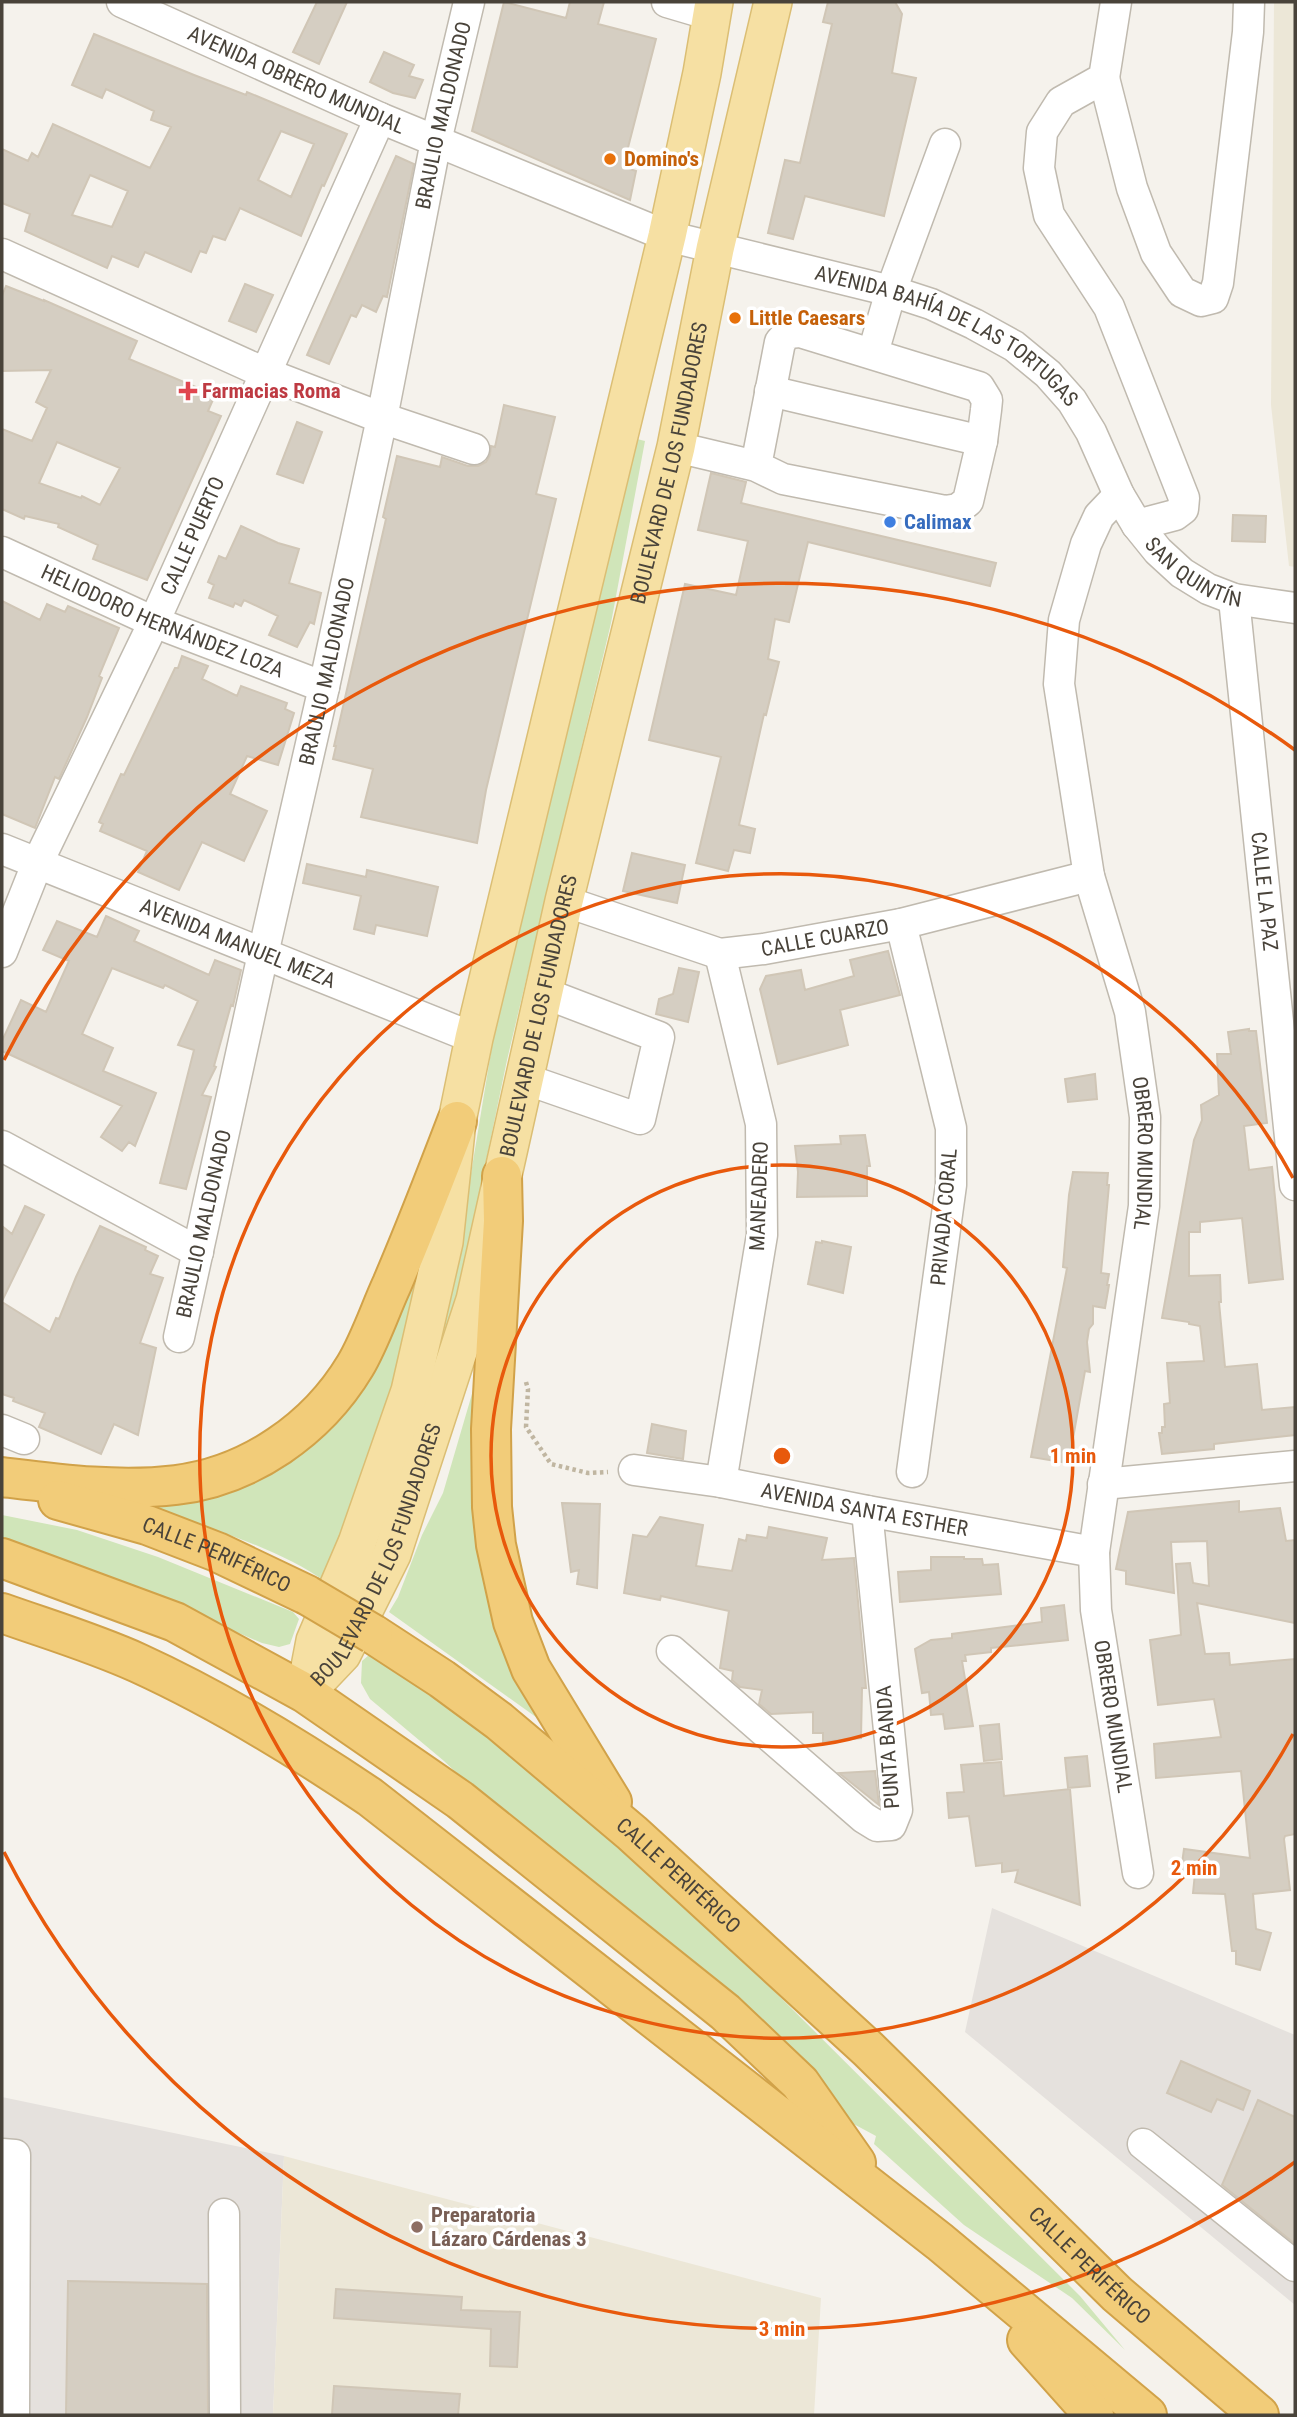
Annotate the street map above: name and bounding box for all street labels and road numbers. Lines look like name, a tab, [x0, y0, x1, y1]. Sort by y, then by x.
street label: BRAULIO MALDONADO	[411, 19, 476, 211]
street label: AVENIDA OBRERO MUNDIAL	[184, 21, 408, 139]
street label: AVENIDA BAHÍA DE LAS TORTUGAS	[812, 261, 1083, 411]
street label: BOULEVARD DE LOS FUNDADORES	[626, 320, 712, 607]
street label: CALLE PUERTO	[156, 473, 230, 599]
street label: SAN QUINTÍN	[1140, 533, 1243, 612]
street label: HELIODORO HERNÁNDEZ LOZA	[37, 560, 287, 683]
street label: BRAULIO MALDONADO	[295, 575, 359, 768]
street label: CALLE LA PAZ	[1246, 831, 1283, 952]
street label: BOULEVARD DE LOS FUNDADORES	[495, 872, 582, 1159]
street label: AVENIDA MANUEL MEZA	[137, 894, 339, 993]
street label: CALLE CUARZO	[759, 914, 891, 961]
street label: OBRERO MUNDIAL	[1127, 1075, 1158, 1232]
street label: BRAULIO MALDONADO	[172, 1127, 236, 1320]
street label: MANEADERO	[745, 1141, 773, 1251]
street label: PRIVADA CORAL	[926, 1147, 962, 1287]
street label: BOULEVARD DE LOS FUNDADORES	[306, 1420, 446, 1691]
street label: AVENIDA SANTA ESTHER	[759, 1478, 970, 1541]
street label: CALLE PERIFÉRICO	[139, 1512, 295, 1597]
street label: OBRERO MUNDIAL	[1089, 1638, 1137, 1795]
street label: PUNTA BANDA	[872, 1684, 904, 1810]
street label: CALLE PERIFÉRICO	[611, 1813, 745, 1938]
street label: CALLE PERIFÉRICO	[1024, 2202, 1155, 2329]

